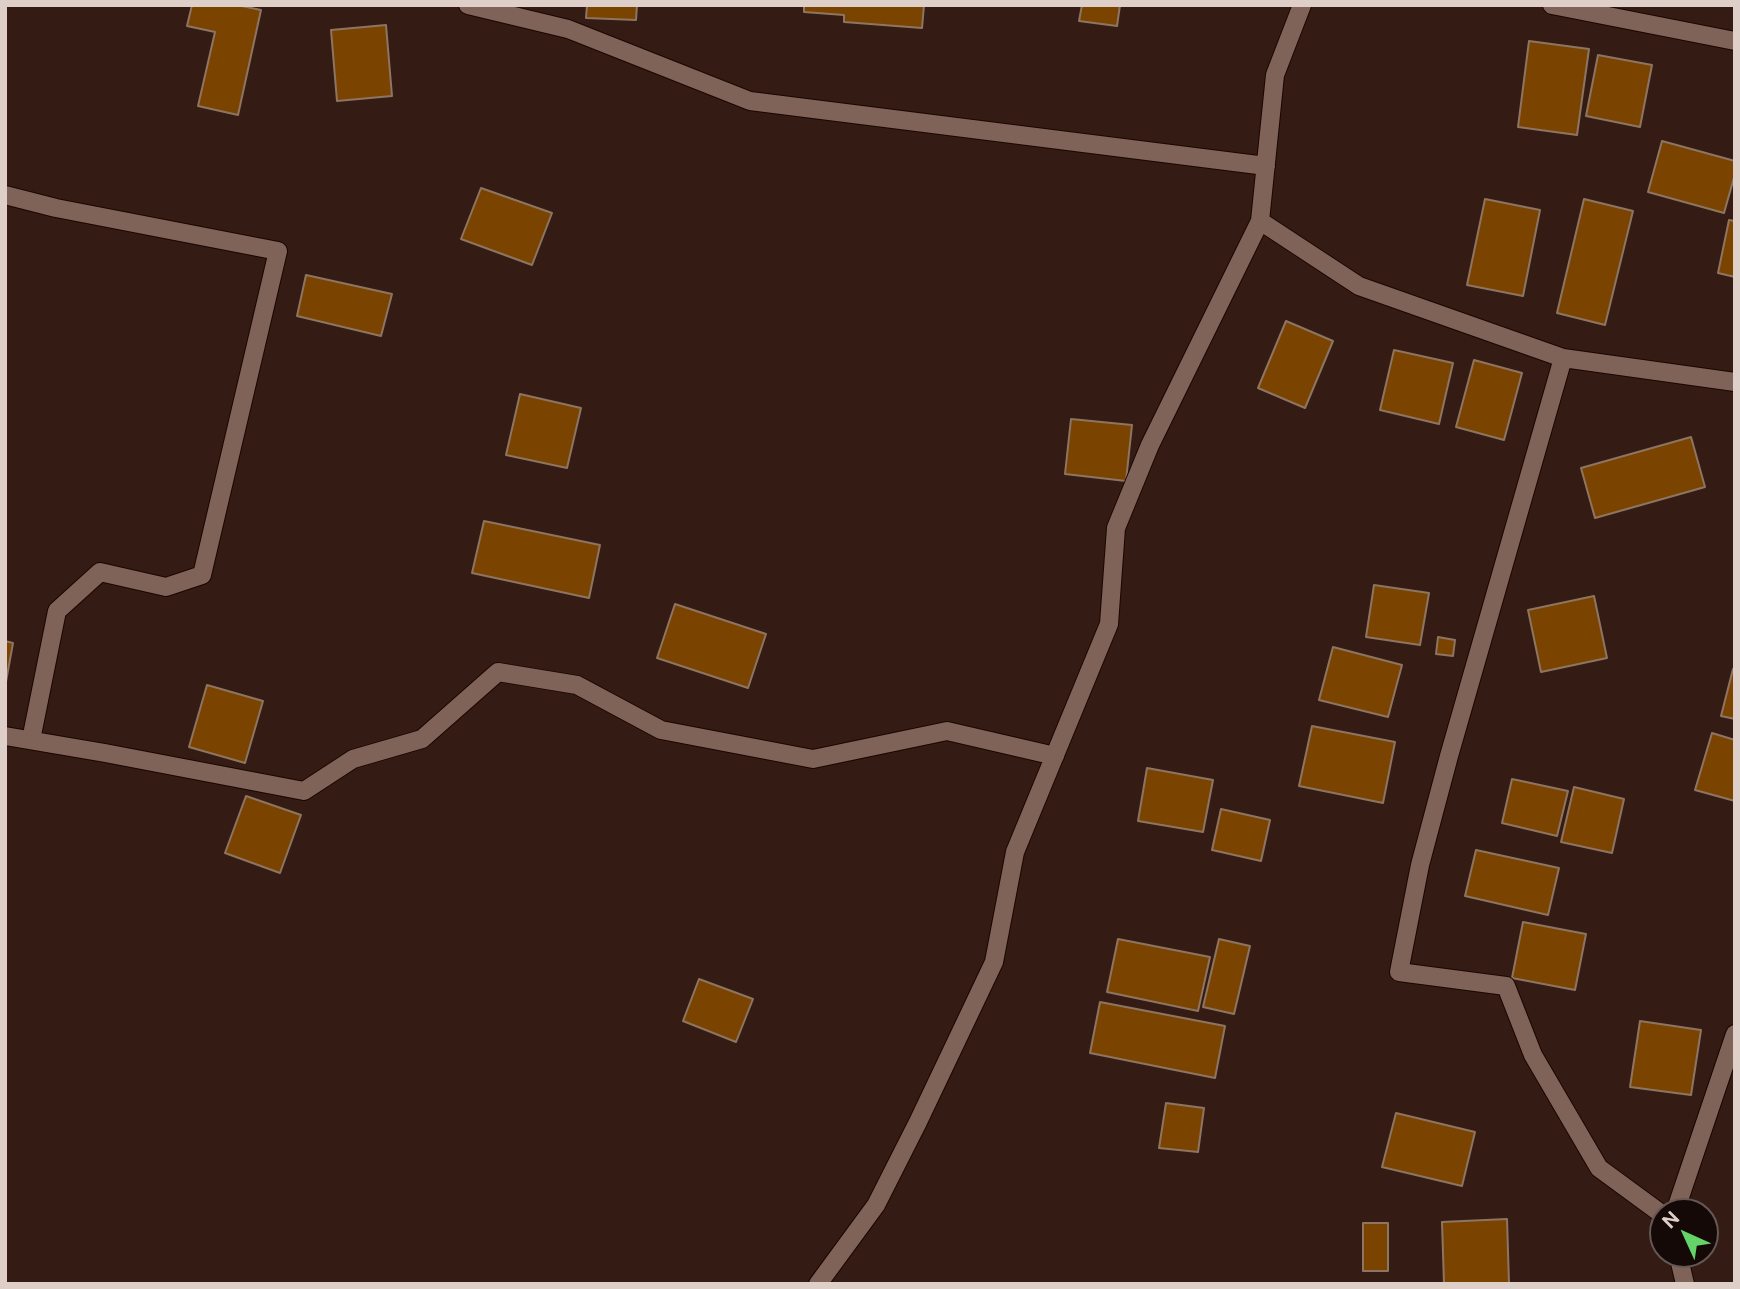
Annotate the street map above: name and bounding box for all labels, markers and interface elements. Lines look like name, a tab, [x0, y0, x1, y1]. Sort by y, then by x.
north arrow	[1649, 1198, 1719, 1268]
text: N	[1658, 1207, 1684, 1233]

